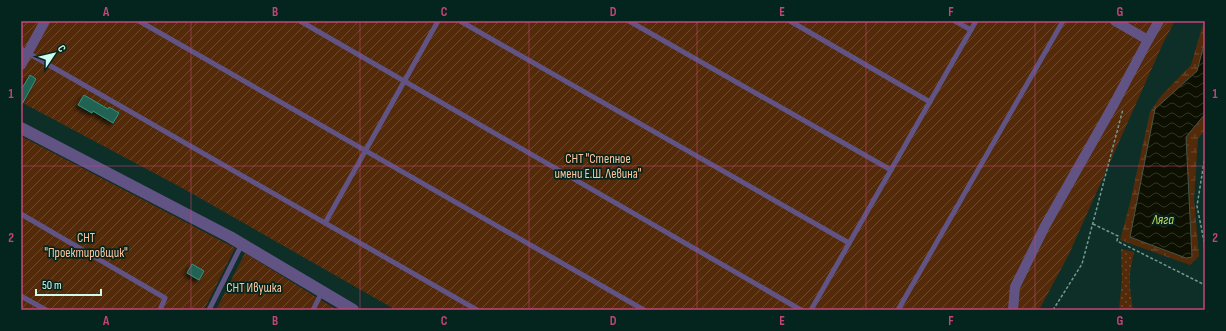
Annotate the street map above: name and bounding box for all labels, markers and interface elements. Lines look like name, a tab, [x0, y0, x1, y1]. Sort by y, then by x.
text: A	[102, 4, 110, 20]
text: B	[272, 4, 278, 20]
text: C	[441, 4, 448, 20]
text: D	[610, 4, 617, 20]
text: E	[779, 4, 785, 20]
text: F	[948, 4, 954, 20]
text: G	[1117, 4, 1124, 20]
north arrow	[34, 34, 74, 74]
text: С	[55, 43, 69, 55]
text: 1	[8, 86, 14, 102]
text: 1	[1212, 86, 1218, 102]
park label: СНТ "Степное имени Е.Ш. Левина"	[554, 151, 642, 182]
water label: Ляга	[1151, 211, 1174, 228]
text: 2	[8, 230, 14, 246]
park label: СНТ "Проектировщик"	[44, 230, 128, 261]
text: 2	[1212, 230, 1218, 246]
scale bar	[36, 271, 101, 297]
text: 50 m	[42, 278, 62, 293]
park label: СНТ Ивушка	[226, 280, 282, 296]
text: A	[102, 313, 110, 329]
text: B	[272, 313, 278, 329]
text: C	[441, 313, 448, 329]
text: D	[610, 313, 617, 329]
text: E	[779, 313, 785, 329]
text: F	[948, 313, 954, 329]
text: G	[1117, 313, 1124, 329]

